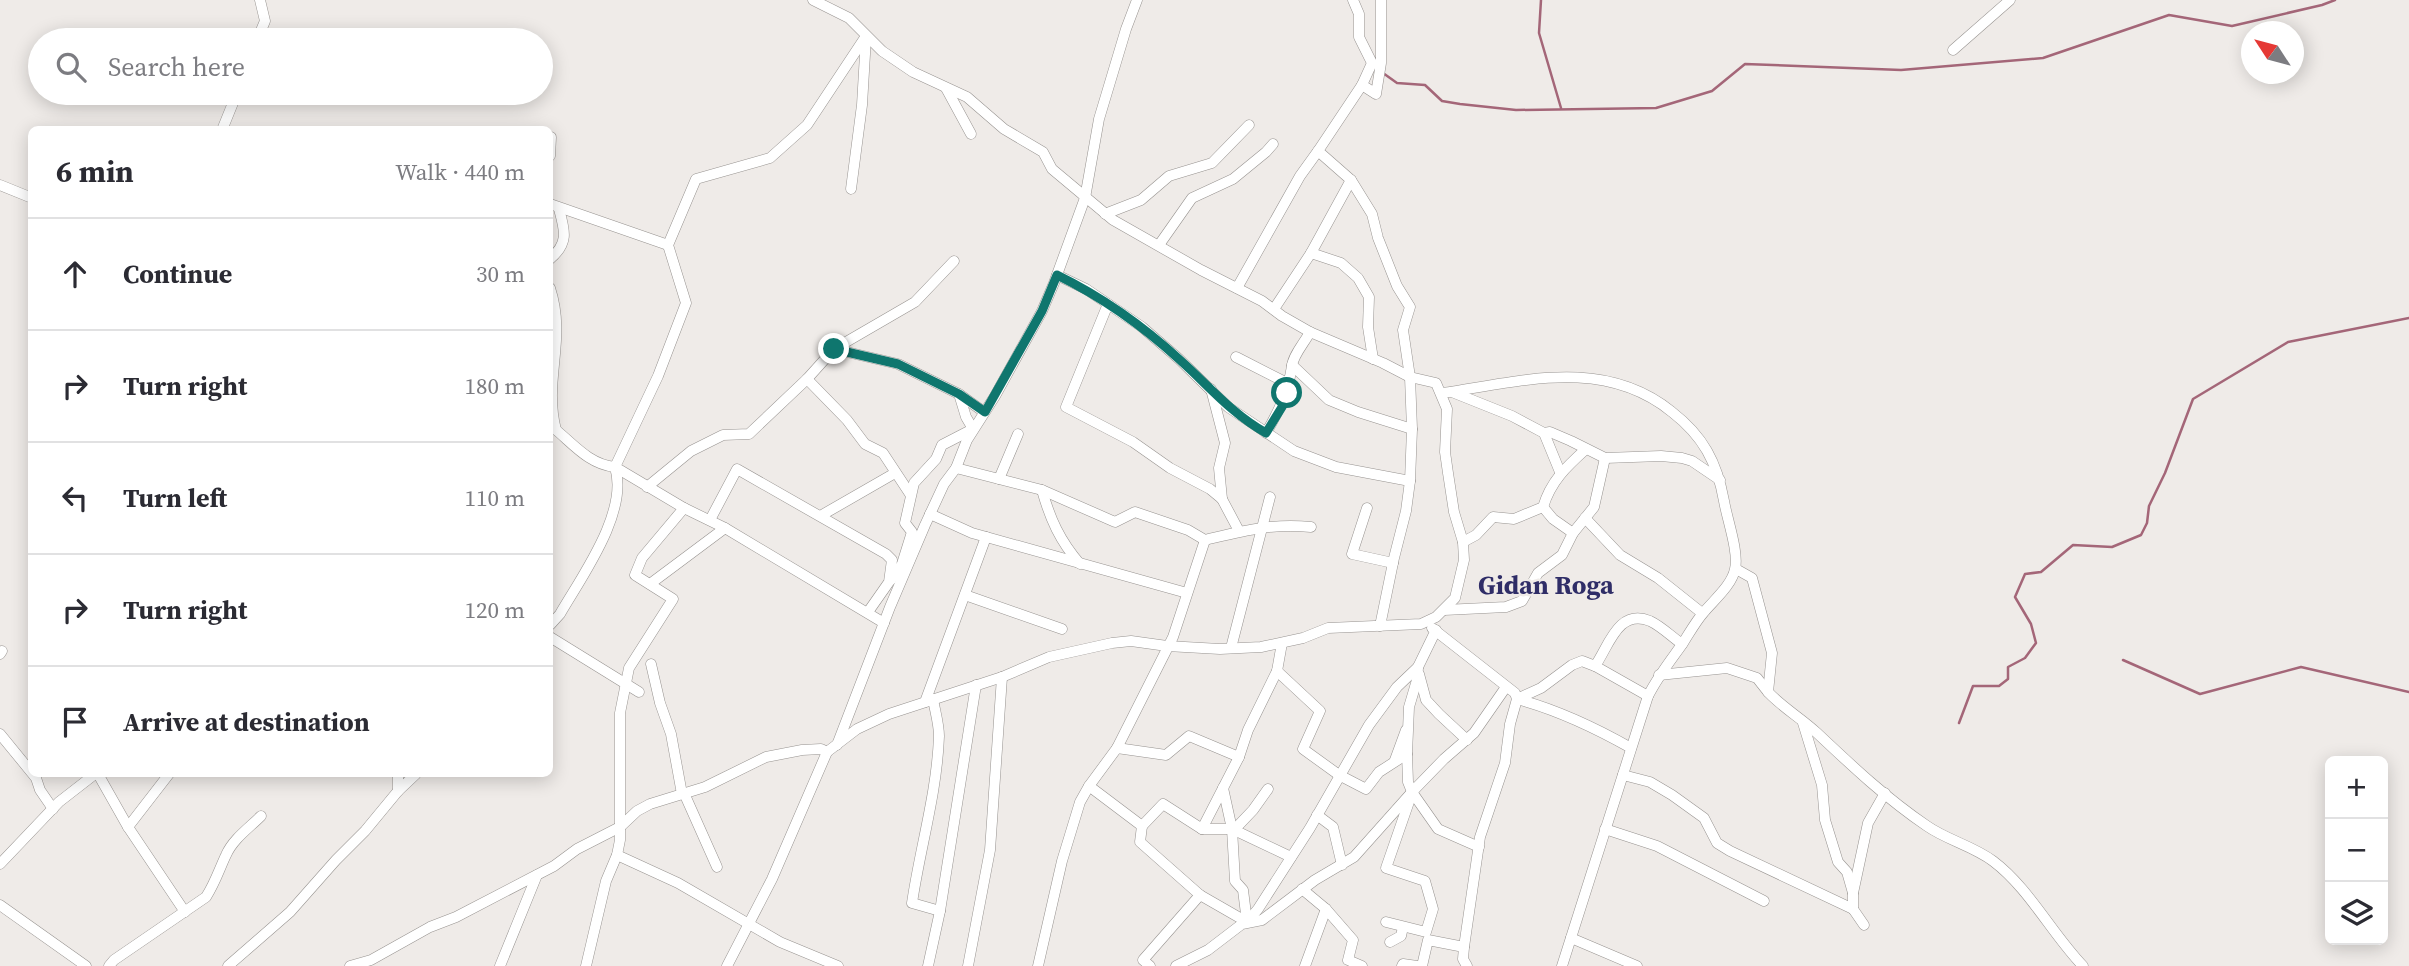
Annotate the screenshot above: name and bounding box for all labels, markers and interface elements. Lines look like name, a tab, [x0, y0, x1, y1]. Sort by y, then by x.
north arrow	[2241, 21, 2304, 84]
search box	[28, 28, 553, 105]
icon: search	[52, 48, 90, 86]
text: Search here	[108, 49, 245, 85]
text: 6 min	[56, 151, 134, 192]
text: Walk · 440 m	[395, 156, 525, 188]
icon: ahead	[56, 255, 94, 293]
text: Continue	[123, 256, 232, 292]
text: 30 m	[476, 258, 525, 290]
route end	[818, 333, 849, 364]
icon: right	[56, 367, 94, 405]
text: Turn right	[123, 368, 247, 404]
text: 180 m	[464, 370, 525, 402]
route start	[1271, 377, 1302, 408]
icon: left	[56, 479, 94, 517]
text: Turn left	[123, 480, 227, 516]
text: 110 m	[464, 482, 525, 514]
district label: Gidan Roga	[1478, 567, 1614, 603]
icon: right	[56, 591, 94, 629]
text: Turn right	[123, 592, 247, 628]
text: 120 m	[464, 594, 525, 626]
icon: arrive	[56, 703, 94, 741]
text: Arrive at destination	[123, 704, 370, 740]
map controls	[2325, 756, 2388, 945]
button: +	[2325, 756, 2388, 819]
button: −	[2325, 819, 2388, 882]
button: layers	[2325, 882, 2388, 945]

